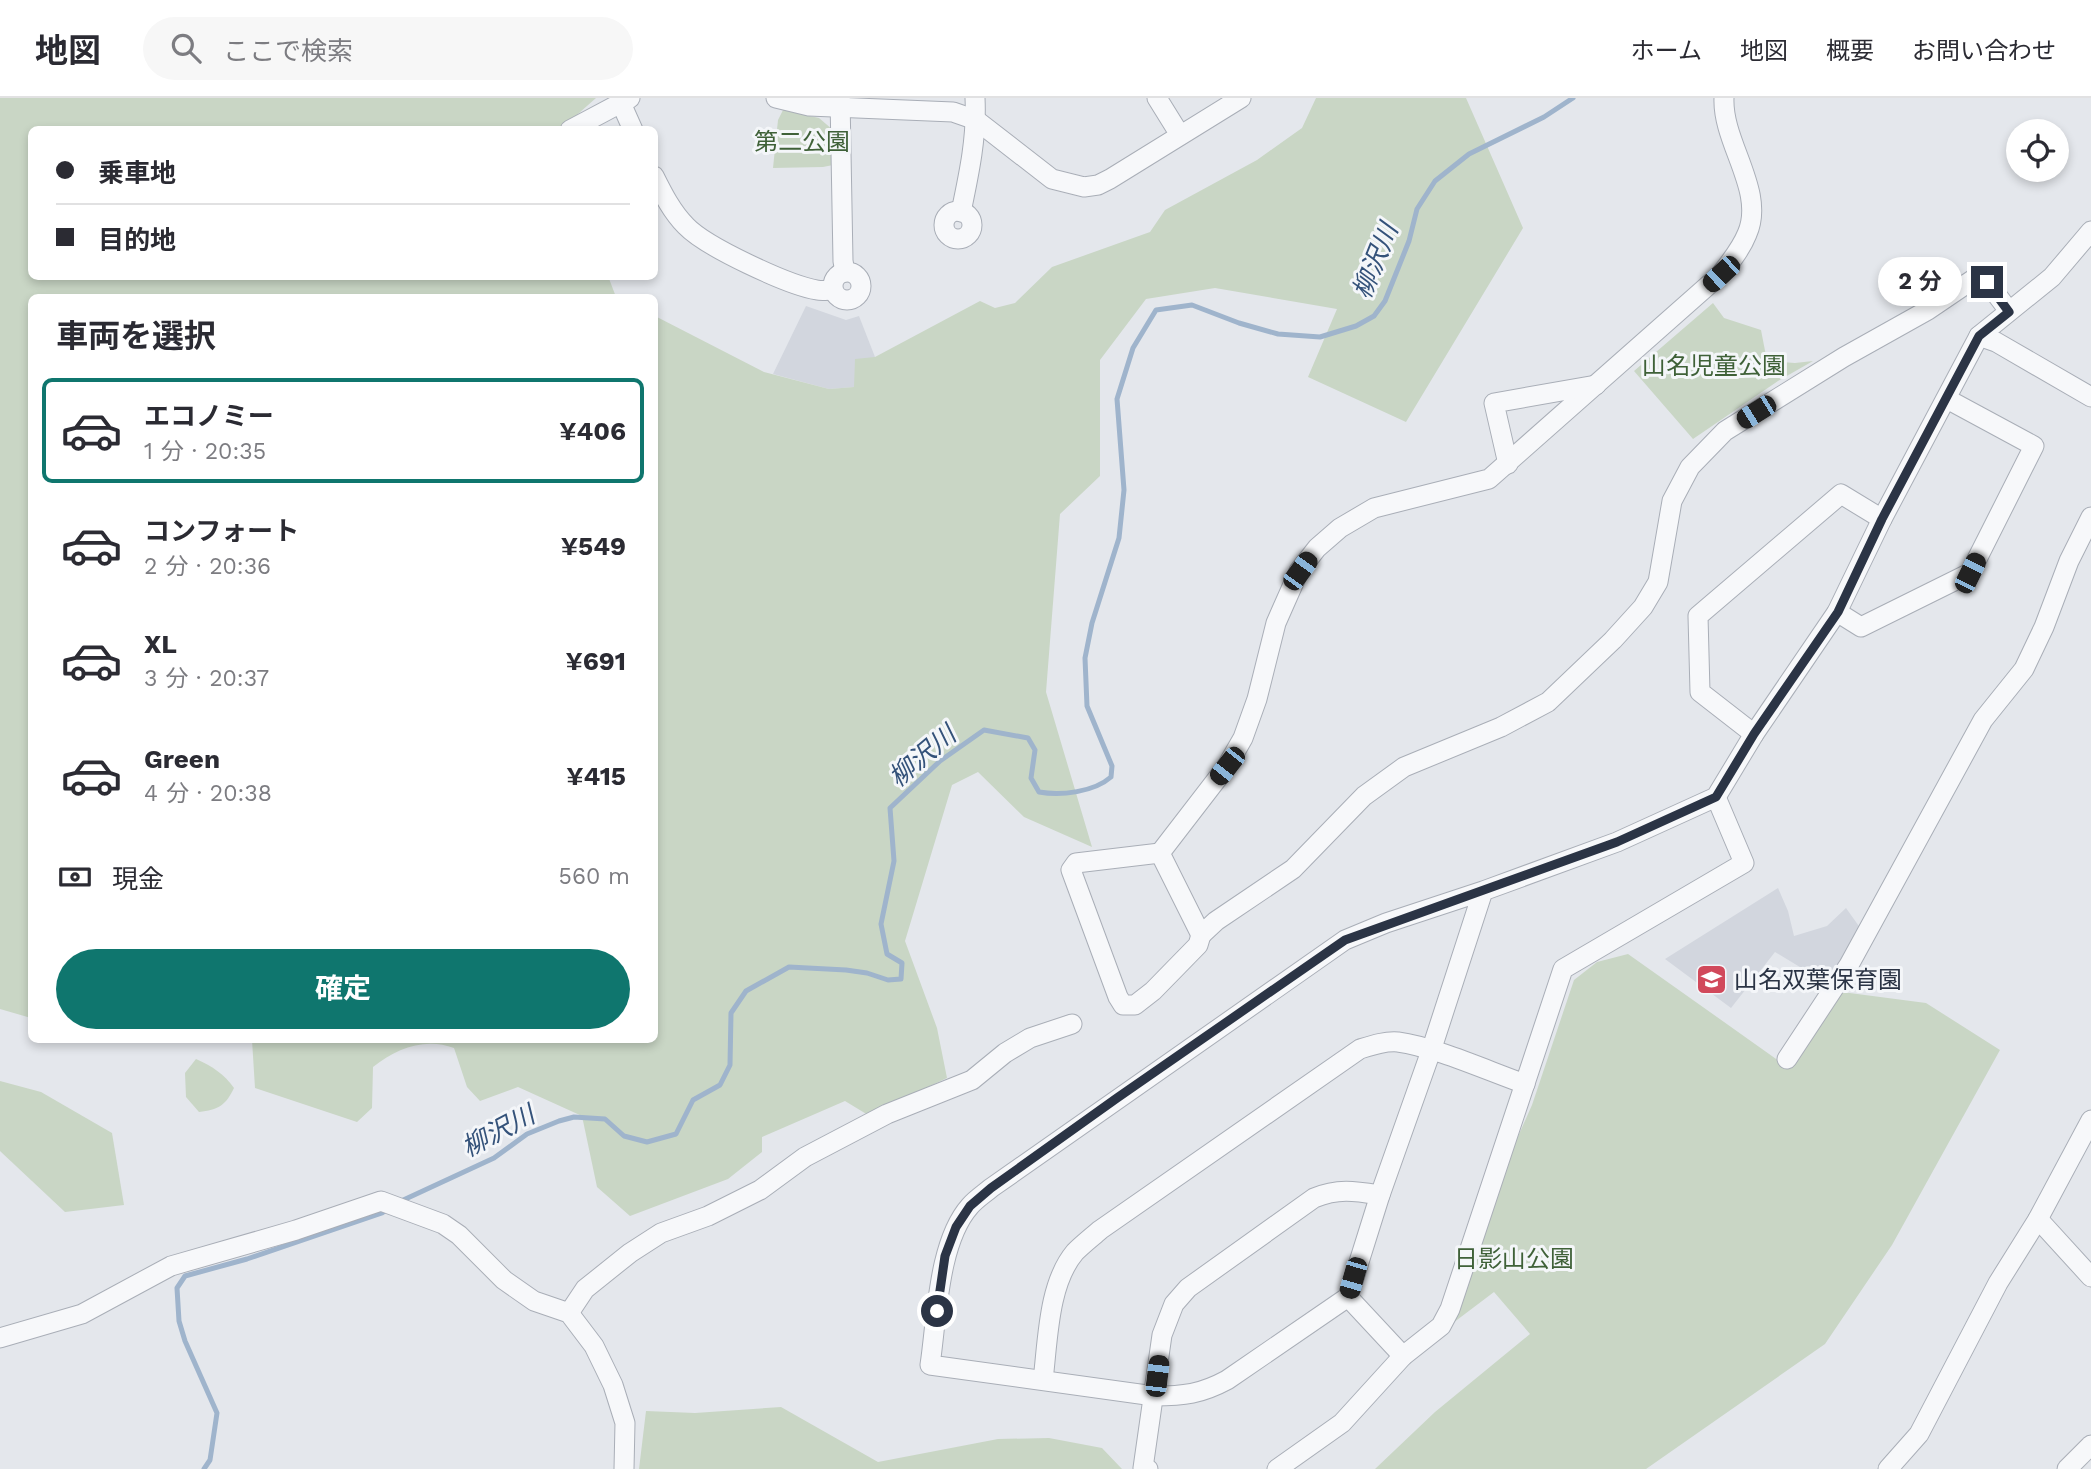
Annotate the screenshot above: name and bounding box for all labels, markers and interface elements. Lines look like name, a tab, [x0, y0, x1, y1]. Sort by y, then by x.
search box	[143, 17, 633, 80]
icon: search	[167, 29, 205, 67]
text: 地図	[35, 31, 101, 70]
text: ここで検索	[223, 36, 353, 66]
text: ホーム	[1631, 37, 1702, 65]
text: 地図	[1740, 37, 1788, 65]
text: 概要	[1826, 37, 1874, 65]
text: お問い合わせ	[1912, 37, 2056, 65]
map controls	[2006, 119, 2069, 182]
button: locate	[2006, 119, 2069, 182]
park label: 第二公園	[754, 128, 850, 156]
text: 乗車地	[98, 158, 176, 188]
water label: 柳沢川	[1346, 216, 1405, 303]
text: 目的地	[98, 225, 176, 255]
car	[1699, 252, 1744, 296]
callout: 2 分	[1878, 258, 1962, 306]
route end	[1971, 266, 2003, 298]
text: 2 分	[1898, 268, 1942, 295]
text: 車両を選択	[56, 317, 216, 355]
park label: 山名児童公園	[1642, 352, 1786, 380]
car	[1733, 392, 1780, 432]
icon: car	[60, 399, 123, 462]
text: エコノミー	[144, 401, 274, 431]
text: ¥406	[559, 416, 626, 446]
text: 1 分 · 20:35	[144, 438, 266, 465]
icon: car	[60, 514, 123, 577]
text: コンフォート	[144, 516, 299, 546]
text: ¥549	[561, 531, 626, 561]
car	[1280, 548, 1321, 594]
car	[1952, 550, 1989, 596]
text: 2 分 · 20:36	[144, 553, 271, 580]
icon: car	[60, 629, 123, 692]
text: XL	[144, 629, 177, 659]
text: ¥691	[565, 646, 626, 676]
text: 3 分 · 20:37	[144, 665, 269, 692]
water label: 柳沢川	[882, 718, 964, 793]
car	[1206, 743, 1249, 789]
icon: car	[60, 744, 123, 807]
text: Green	[144, 744, 220, 774]
text: ¥415	[566, 761, 626, 791]
text: 4 分 · 20:38	[144, 780, 272, 807]
icon: cash	[56, 858, 94, 896]
text: 560 m	[559, 863, 630, 890]
text: 現金	[112, 864, 164, 894]
button: 確定	[56, 949, 630, 1029]
school or university icon: 山名双葉保育園	[1694, 963, 1728, 997]
place label: 山名双葉保育園	[1734, 966, 1902, 994]
water label: 柳沢川	[457, 1098, 542, 1163]
park label: 日影山公園	[1454, 1245, 1574, 1273]
car	[1338, 1255, 1369, 1301]
route start	[921, 1295, 953, 1327]
car	[1145, 1354, 1170, 1398]

